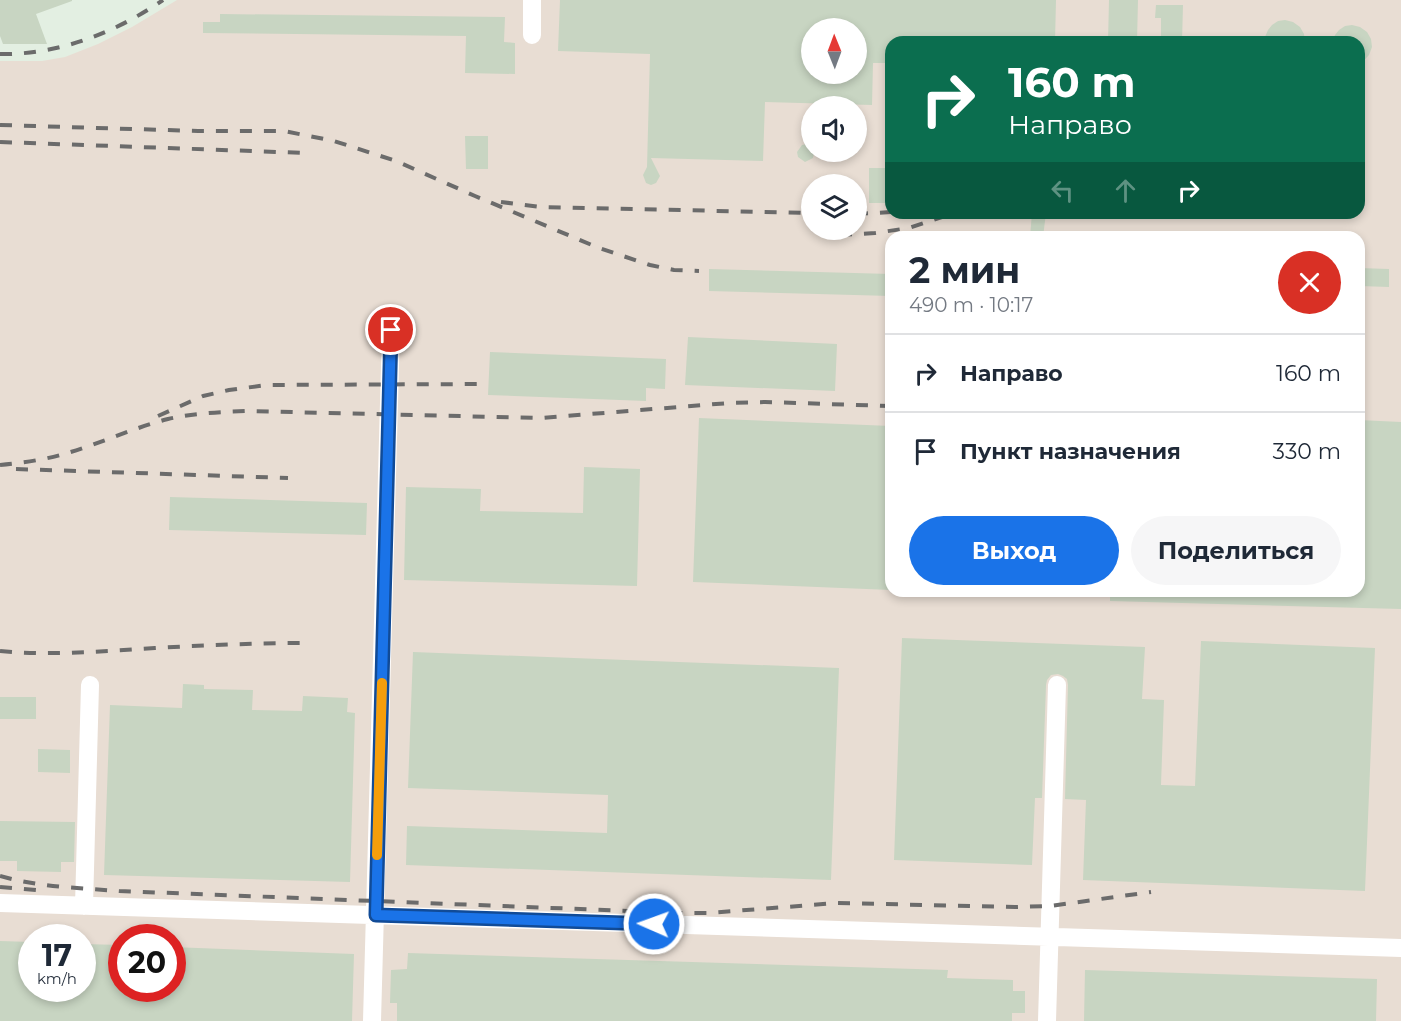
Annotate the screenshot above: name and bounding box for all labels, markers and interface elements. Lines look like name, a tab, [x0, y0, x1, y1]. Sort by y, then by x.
north arrow	[801, 18, 867, 84]
map controls	[801, 18, 867, 240]
text: 160 m	[1008, 56, 1136, 108]
icon: right	[909, 60, 987, 138]
button: sound	[801, 96, 867, 162]
text: Направо	[1008, 108, 1132, 141]
button: layers	[801, 174, 867, 240]
icon: left	[1046, 174, 1079, 207]
icon: ahead	[1109, 174, 1142, 207]
icon: right	[1172, 174, 1205, 207]
text: 2 мин	[909, 248, 1020, 292]
button: close	[1278, 251, 1341, 314]
text: 490 m · 10:17	[909, 293, 1033, 317]
pin	[365, 304, 416, 355]
icon: arrive	[374, 313, 407, 346]
icon: right	[909, 357, 942, 390]
text: Направо	[960, 360, 1063, 387]
text: 160 m	[1276, 360, 1341, 387]
icon: arrive	[909, 435, 942, 468]
text: Пункт назначения	[960, 438, 1181, 465]
text: 330 m	[1273, 438, 1341, 465]
button: Выход	[909, 516, 1119, 585]
button: Поделиться	[1131, 516, 1341, 585]
position arrow	[622, 892, 686, 956]
speed limit sign: 20	[108, 924, 186, 1002]
text: 17	[42, 937, 72, 974]
text: km/h	[37, 969, 77, 988]

